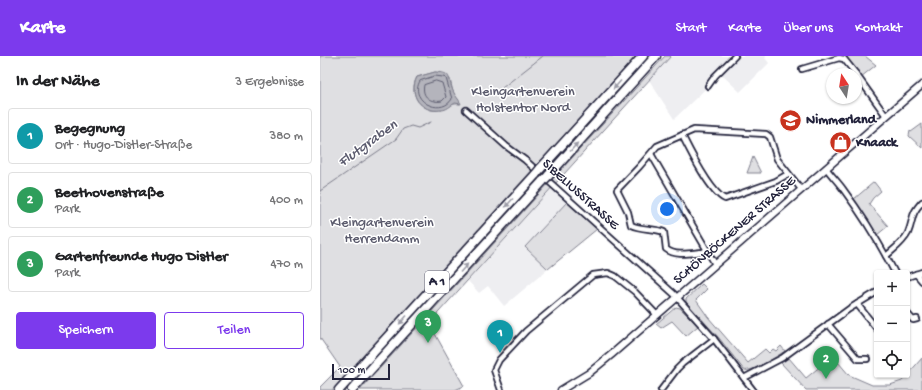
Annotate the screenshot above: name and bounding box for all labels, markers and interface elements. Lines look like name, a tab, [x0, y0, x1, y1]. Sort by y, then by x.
text: Karte	[20, 17, 65, 40]
text: Start	[676, 20, 706, 37]
text: Karte	[728, 20, 762, 37]
text: Über uns	[784, 20, 833, 37]
text: Kontakt	[855, 20, 902, 37]
north arrow	[826, 68, 862, 104]
text: In der Nähe	[16, 72, 99, 92]
text: 3 Ergebnisse	[235, 75, 304, 90]
one-way arrow	[612, 80, 622, 90]
park label: Kleingartenverein Holstentor Nord	[471, 84, 575, 117]
school or university icon: Nimmerland	[777, 107, 803, 133]
place label: Nimmerland	[806, 112, 878, 129]
water label: Flutgraben	[335, 116, 402, 172]
text: Begegnung	[55, 120, 125, 138]
text: 1	[27, 129, 33, 144]
text: 380 m	[269, 129, 303, 144]
shop icon: Knaack	[827, 130, 853, 156]
place label: Knaack	[855, 135, 899, 152]
text: Ort · Hugo-Distler-Straße	[55, 138, 192, 153]
one-way arrow	[569, 142, 579, 152]
street label: SIBELIUSSTRASSE	[538, 156, 623, 235]
street label: SCHÖNBÖCKENER STRASSE	[670, 172, 801, 289]
text: Beethovenstraße	[55, 184, 164, 202]
text: 2	[27, 193, 33, 208]
text: 400 m	[270, 193, 303, 208]
one-way arrow	[505, 197, 514, 208]
your location	[657, 199, 677, 219]
text: Park	[55, 202, 80, 217]
park label: Kleingartenverein Herrendamm	[330, 215, 434, 248]
text: Gartenfreunde Hugo Distler	[55, 248, 228, 266]
text: 3	[27, 257, 33, 272]
text: 470 m	[270, 257, 303, 272]
one-way arrow	[459, 263, 468, 273]
text: Park	[55, 266, 80, 281]
map controls	[874, 270, 910, 378]
button: +	[874, 270, 910, 306]
road number: A 1	[425, 271, 449, 293]
button: −	[874, 306, 910, 342]
pin: 3	[415, 310, 441, 343]
button: Speichern	[16, 312, 156, 349]
button: Teilen	[164, 312, 304, 349]
one-way arrow	[399, 315, 408, 324]
pin: 1	[487, 320, 513, 353]
button: locate	[874, 342, 910, 378]
pin: 2	[813, 346, 839, 379]
scale bar	[332, 362, 390, 381]
text: 100 m	[338, 365, 365, 377]

